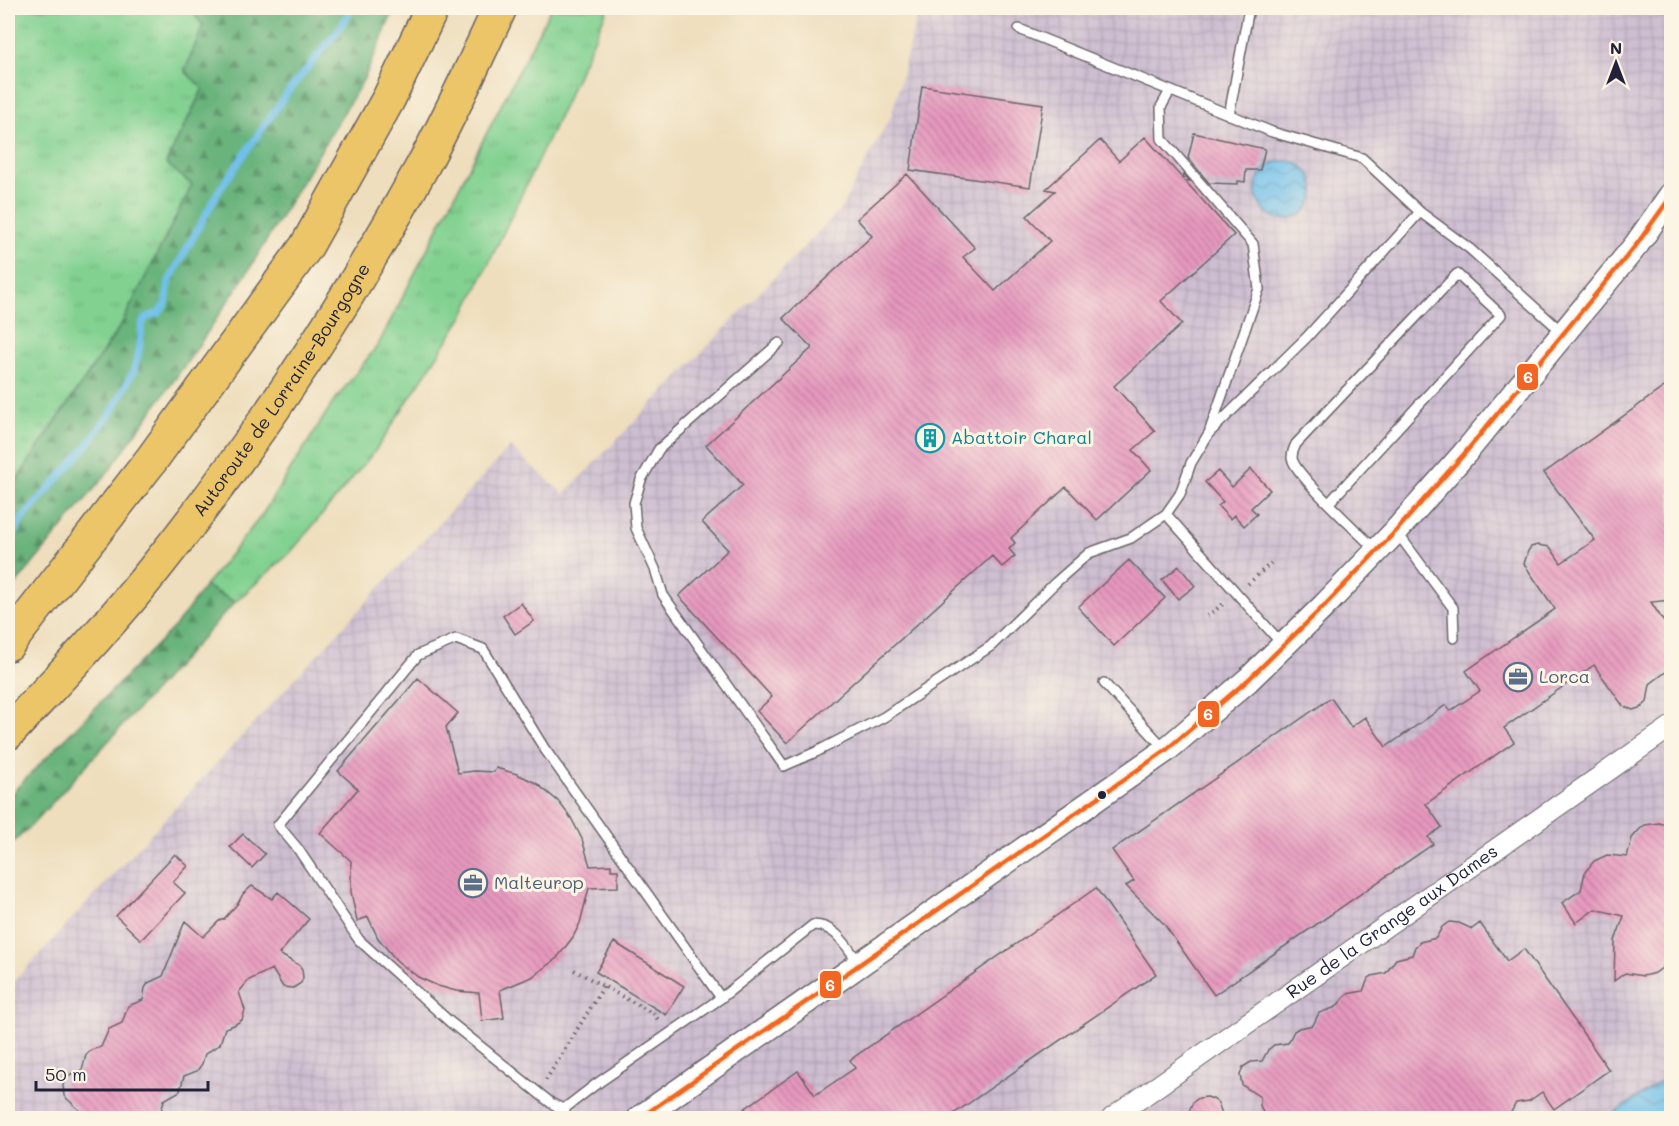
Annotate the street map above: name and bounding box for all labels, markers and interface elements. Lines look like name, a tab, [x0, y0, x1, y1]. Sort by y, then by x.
north arrow	[1586, 33, 1646, 93]
text: N	[1610, 37, 1622, 58]
street label: Autoroute de Lorraine-Bourgogne	[187, 258, 375, 521]
line badge: 6	[1516, 363, 1539, 391]
text: 6	[1523, 366, 1533, 387]
building icon: Abattoir Charal	[914, 422, 946, 454]
place label: Abattoir Charal	[951, 425, 1092, 449]
office icon: Lorca	[1502, 661, 1534, 693]
place label: Lorca	[1539, 664, 1590, 688]
line badge: 6	[1197, 700, 1220, 728]
text: 6	[1203, 703, 1213, 724]
unlabelled marker	[1096, 789, 1108, 801]
street label: Rue de la Grange aux Dames	[1281, 839, 1502, 1003]
office icon: Malteurop	[457, 867, 489, 899]
place label: Malteurop	[494, 870, 584, 894]
line badge: 6	[819, 970, 842, 999]
text: 6	[825, 974, 835, 995]
scale bar	[36, 1054, 208, 1092]
text: 50 m	[45, 1062, 87, 1086]

